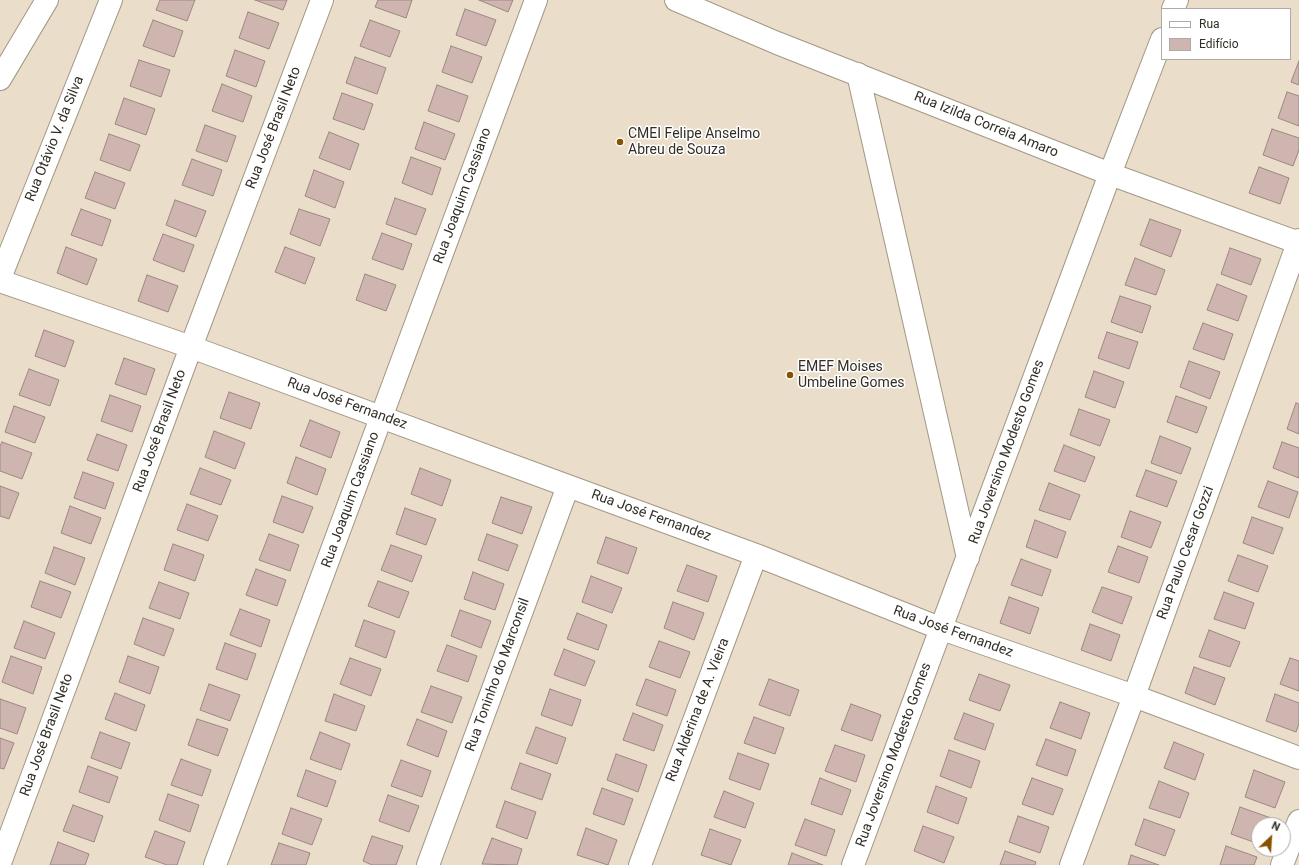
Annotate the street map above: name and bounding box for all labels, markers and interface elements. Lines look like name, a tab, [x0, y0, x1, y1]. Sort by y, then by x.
legend	[1161, 8, 1291, 60]
text: Rua	[1199, 17, 1220, 31]
text: Edifício	[1199, 37, 1239, 51]
street label: Rua José Brasil Neto	[243, 65, 305, 191]
street label: Rua Otávio V. da Silva	[22, 74, 88, 204]
street label: Rua Izilda Correia Amaro	[911, 88, 1061, 162]
street label: Rua Joaquim Cassiano	[431, 126, 495, 266]
place label: CMEI Felipe Anselmo Abreu de Souza	[628, 126, 760, 158]
marker: CMEI Felipe Anselmo Abreu de Souza	[615, 137, 625, 147]
street label: Rua Joversino Modesto Gomes	[966, 358, 1048, 546]
place label: EMEF Moises Umbeline Gomes	[798, 359, 905, 392]
street label: Rua José Brasil Neto	[130, 367, 190, 495]
marker: EMEF Moises Umbeline Gomes	[785, 370, 795, 380]
street label: Rua José Fernandez	[285, 374, 409, 434]
street label: Rua Joaquim Cassiano	[319, 430, 383, 570]
street label: Rua Paulo Cesar Gozzi	[1154, 484, 1218, 622]
street label: Rua José Fernandez	[589, 486, 713, 546]
street label: Rua Toninho do Marconsil	[462, 596, 534, 754]
street label: Rua José Fernandez	[891, 602, 1015, 662]
street label: Rua Alderina de A. Vieira	[663, 636, 733, 784]
street label: Rua Joversino Modesto Gomes	[853, 661, 935, 849]
street label: Rua José Brasil Neto	[17, 671, 77, 799]
north arrow	[1251, 817, 1291, 857]
text: N	[1270, 819, 1282, 834]

